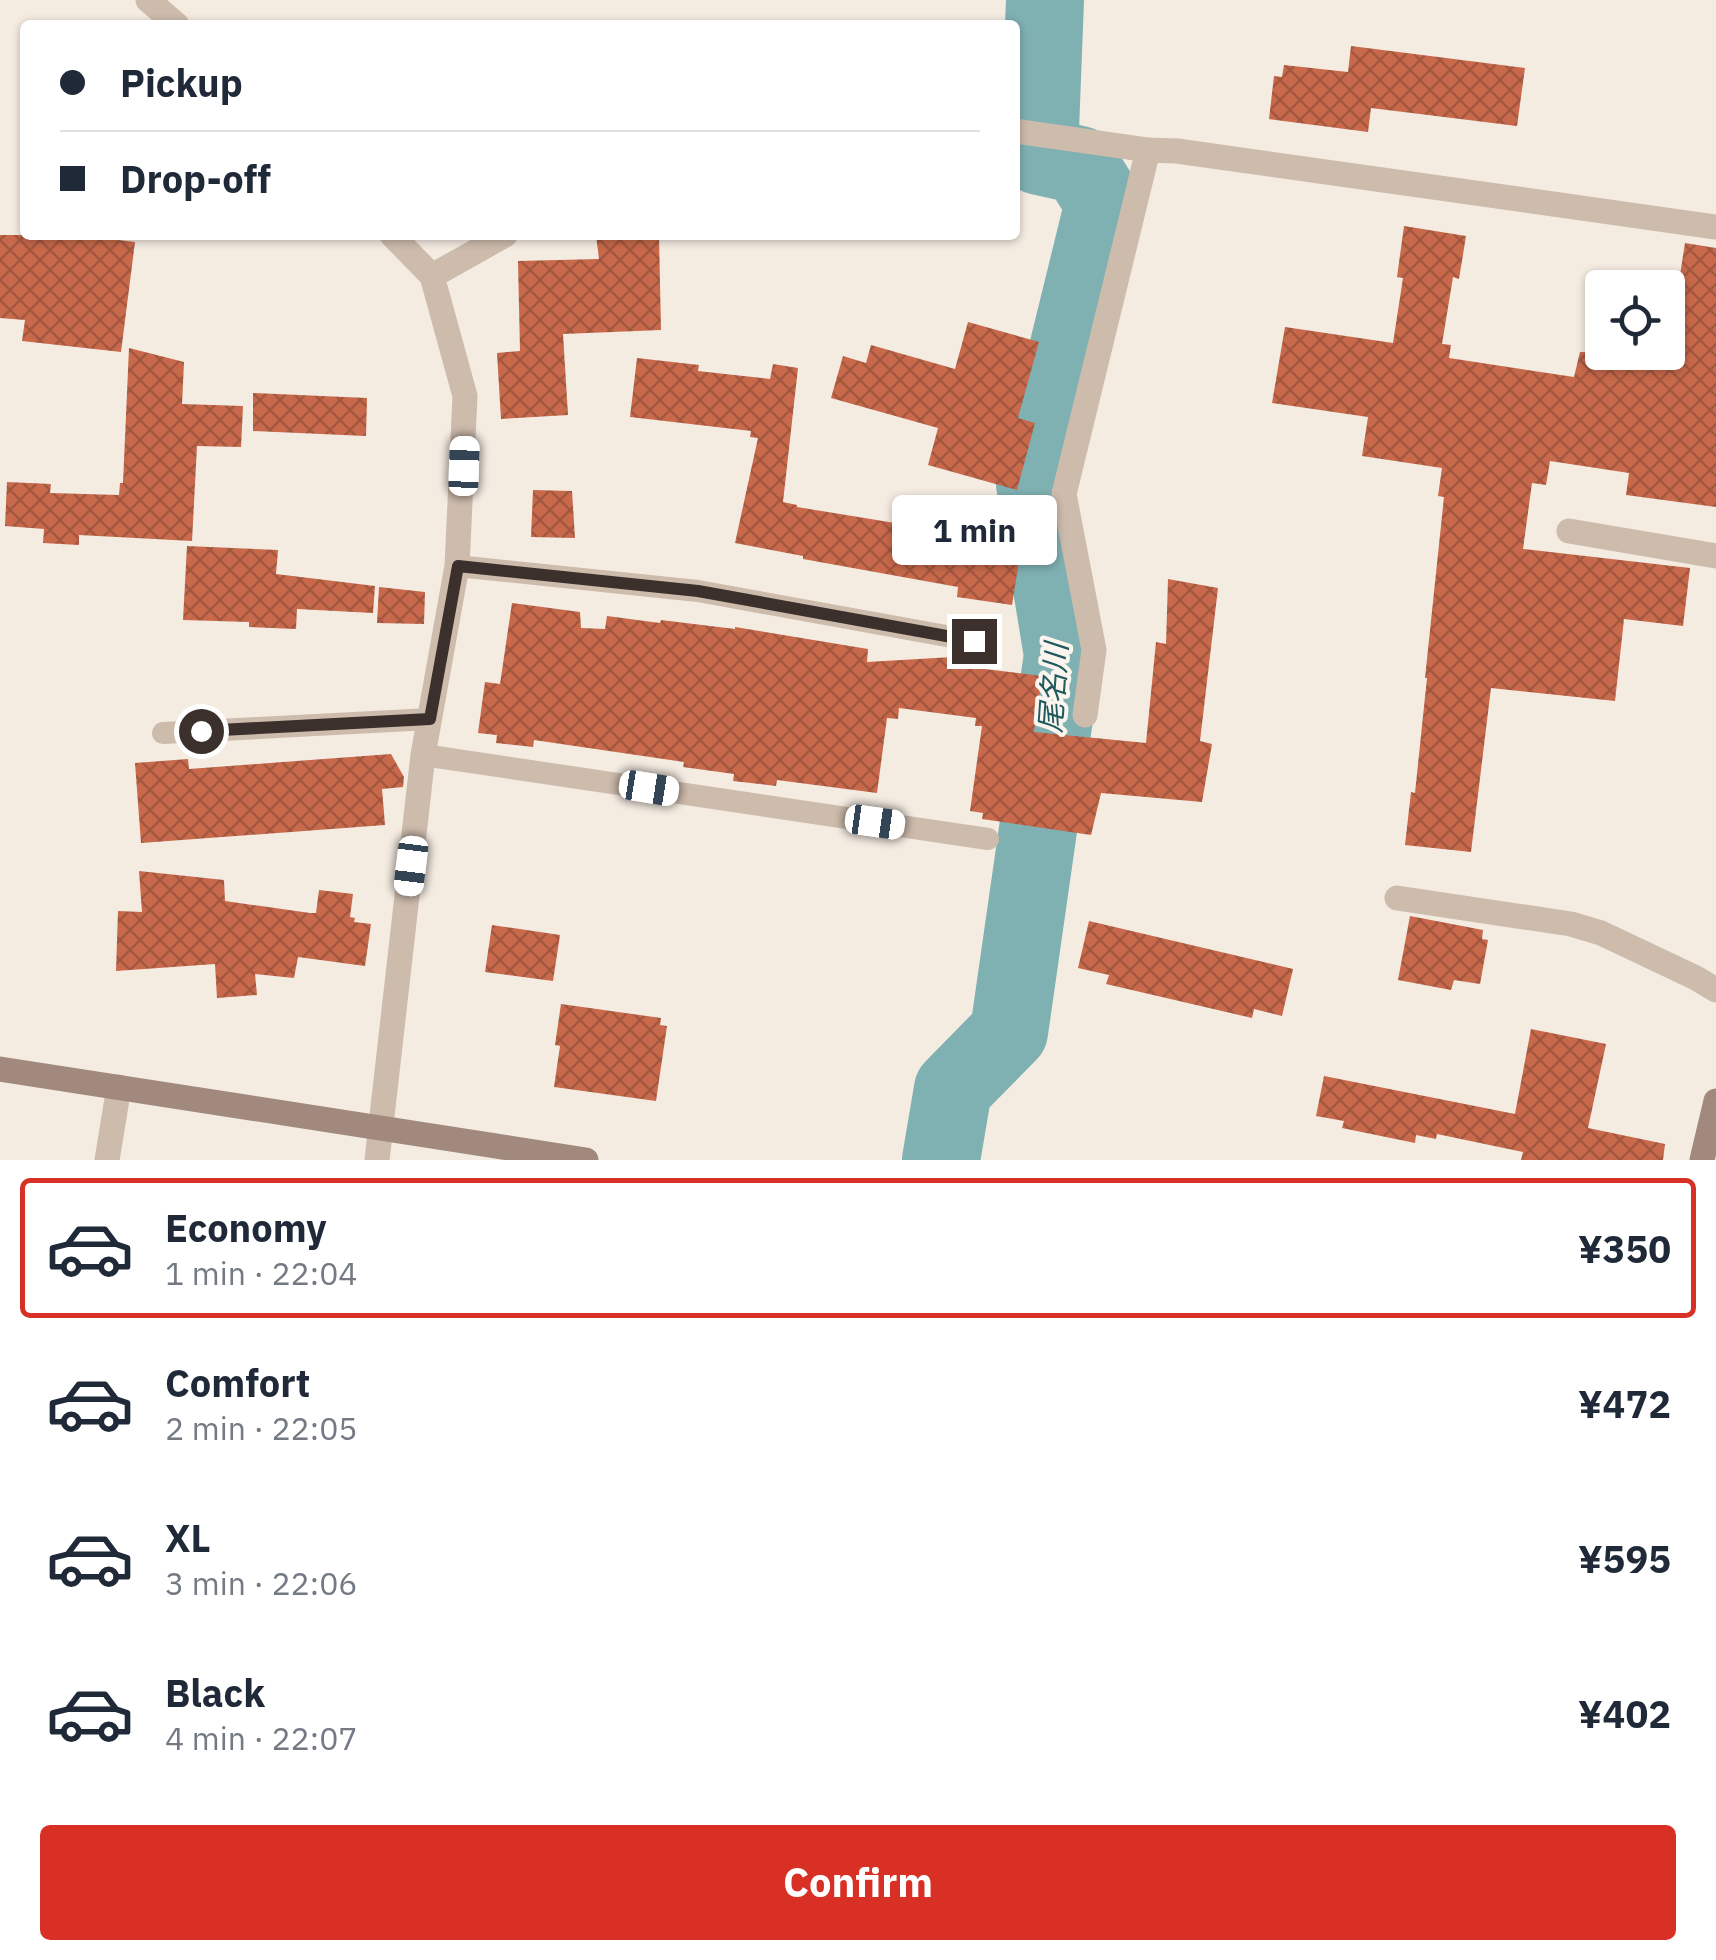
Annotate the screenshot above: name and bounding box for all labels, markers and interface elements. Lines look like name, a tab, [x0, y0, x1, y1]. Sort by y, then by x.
text: Pickup	[120, 58, 243, 107]
text: Drop-off	[120, 154, 271, 203]
map controls	[1585, 270, 1685, 370]
button: locate	[1585, 270, 1685, 370]
car	[448, 435, 480, 497]
callout: 1 min	[892, 496, 1056, 566]
text: 1 min	[933, 509, 1016, 551]
route end	[952, 619, 997, 664]
water label: 尾名川	[1030, 639, 1075, 734]
route start	[179, 709, 224, 754]
car	[617, 768, 681, 808]
car	[843, 803, 907, 841]
car	[392, 834, 430, 898]
icon: car	[45, 1203, 135, 1293]
text: Economy	[165, 1203, 327, 1252]
text: ¥350	[1578, 1224, 1671, 1273]
text: 1 min · 22:04	[165, 1252, 358, 1294]
icon: car	[45, 1358, 135, 1448]
text: Comfort	[165, 1358, 310, 1407]
text: ¥472	[1578, 1379, 1671, 1428]
text: 2 min · 22:05	[165, 1407, 358, 1449]
icon: car	[45, 1513, 135, 1603]
text: XL	[165, 1513, 211, 1562]
text: ¥595	[1578, 1534, 1671, 1583]
text: 3 min · 22:06	[165, 1562, 358, 1604]
icon: car	[45, 1668, 135, 1758]
text: Black	[165, 1668, 265, 1717]
text: ¥402	[1578, 1689, 1671, 1738]
text: 4 min · 22:07	[165, 1717, 358, 1759]
button: Confirm	[40, 1825, 1676, 1940]

